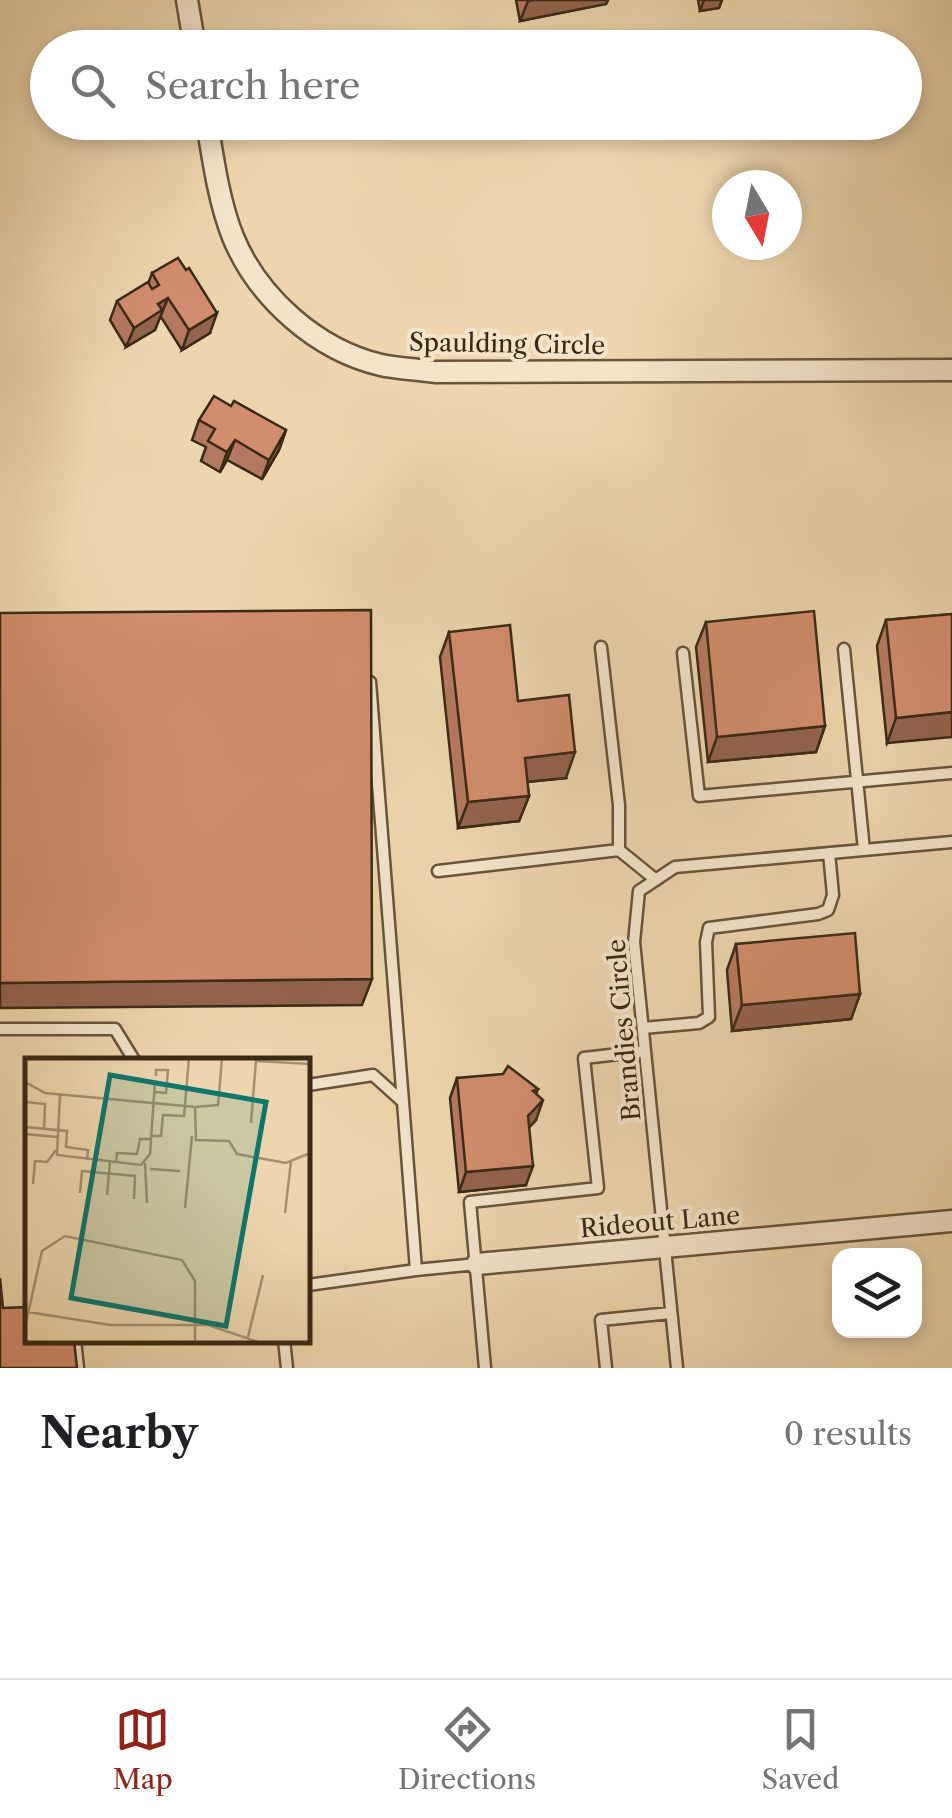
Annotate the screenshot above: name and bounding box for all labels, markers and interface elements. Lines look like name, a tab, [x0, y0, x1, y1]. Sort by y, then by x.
search box	[30, 30, 922, 140]
icon: search	[65, 58, 120, 113]
text: Search here	[145, 62, 360, 109]
north arrow	[712, 170, 802, 260]
street label: Spaulding Circle	[409, 327, 605, 361]
street label: Brandies Circle	[601, 938, 647, 1122]
inset map	[25, 1058, 310, 1343]
street label: Rideout Lane	[579, 1200, 741, 1244]
map controls	[832, 1248, 922, 1338]
button: layers	[832, 1248, 922, 1338]
text: Nearby	[40, 1407, 198, 1459]
text: 0 results	[784, 1414, 912, 1453]
tab: Map	[113, 1702, 173, 1796]
tab: Directions	[398, 1702, 536, 1796]
tab: Saved	[762, 1702, 839, 1796]

